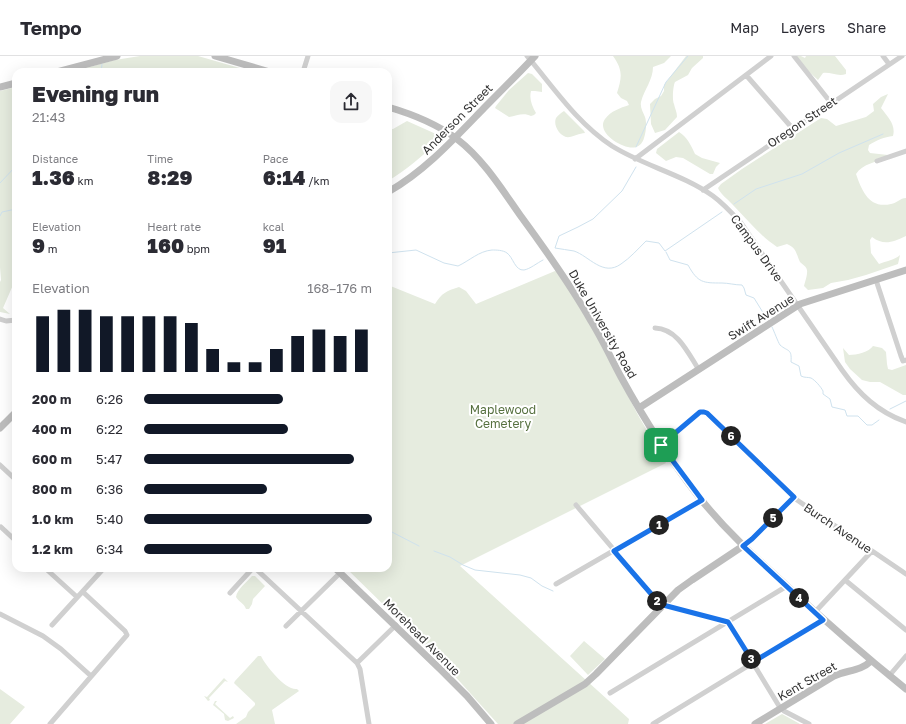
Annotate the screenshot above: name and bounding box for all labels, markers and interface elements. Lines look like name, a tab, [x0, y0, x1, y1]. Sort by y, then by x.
text: Tempo	[20, 16, 82, 39]
text: Map	[730, 19, 759, 36]
text: Layers	[781, 19, 825, 36]
text: Share	[847, 19, 886, 36]
text: Evening run	[32, 80, 159, 107]
street label: Anderson Street	[418, 80, 496, 158]
button: share	[330, 81, 372, 123]
street label: Oregon Street	[764, 93, 840, 151]
text: 21:43	[32, 109, 65, 125]
text: Distance	[32, 152, 78, 165]
text: Time	[147, 152, 173, 165]
text: Pace	[263, 152, 288, 165]
text: 1.36	[32, 165, 75, 189]
text: 8:29	[147, 165, 192, 189]
text: 6:14	[263, 165, 306, 189]
text: km	[75, 174, 93, 187]
text: /km	[306, 174, 330, 187]
street label: Campus Drive	[728, 212, 786, 285]
text: Elevation	[32, 220, 81, 233]
text: Heart rate	[147, 220, 201, 233]
text: kcal	[263, 220, 284, 233]
text: 9	[32, 233, 45, 257]
text: 160	[147, 233, 184, 257]
text: 91	[263, 233, 286, 257]
text: m	[45, 242, 58, 255]
text: bpm	[184, 242, 210, 255]
street label: Duke University Road	[566, 267, 640, 381]
text: Elevation	[32, 280, 90, 296]
text: 168–176 m	[307, 280, 372, 296]
street label: Swift Avenue	[725, 291, 797, 343]
text: 200 m	[32, 391, 71, 407]
text: 6:26	[96, 391, 123, 407]
park label: Maplewood Cemetery	[470, 402, 536, 431]
text: 400 m	[32, 421, 72, 437]
text: 6:22	[96, 421, 123, 437]
pin: 6	[721, 426, 741, 446]
pin	[644, 428, 678, 462]
text: 6	[728, 429, 735, 442]
icon: arrive	[650, 434, 672, 456]
text: 600 m	[32, 451, 72, 467]
text: 5:47	[96, 451, 122, 467]
text: 800 m	[32, 481, 72, 497]
text: 6:36	[96, 481, 123, 497]
street label: Burch Avenue	[801, 500, 875, 556]
pin: 5	[763, 508, 783, 528]
text: 1.0 km	[32, 511, 73, 527]
text: 5:40	[96, 511, 123, 527]
text: 5	[770, 511, 776, 524]
pin: 1	[649, 515, 669, 535]
text: 1	[656, 518, 662, 531]
text: 1.2 km	[32, 541, 73, 557]
text: 6:34	[96, 541, 123, 557]
pin: 4	[789, 588, 809, 608]
pin: 2	[647, 591, 667, 611]
text: 4	[796, 591, 802, 604]
text: 2	[654, 594, 660, 607]
street label: Morehead Avenue	[380, 595, 464, 679]
pin: 3	[741, 649, 761, 669]
text: 3	[748, 652, 754, 665]
street label: Kent Street	[775, 658, 839, 704]

